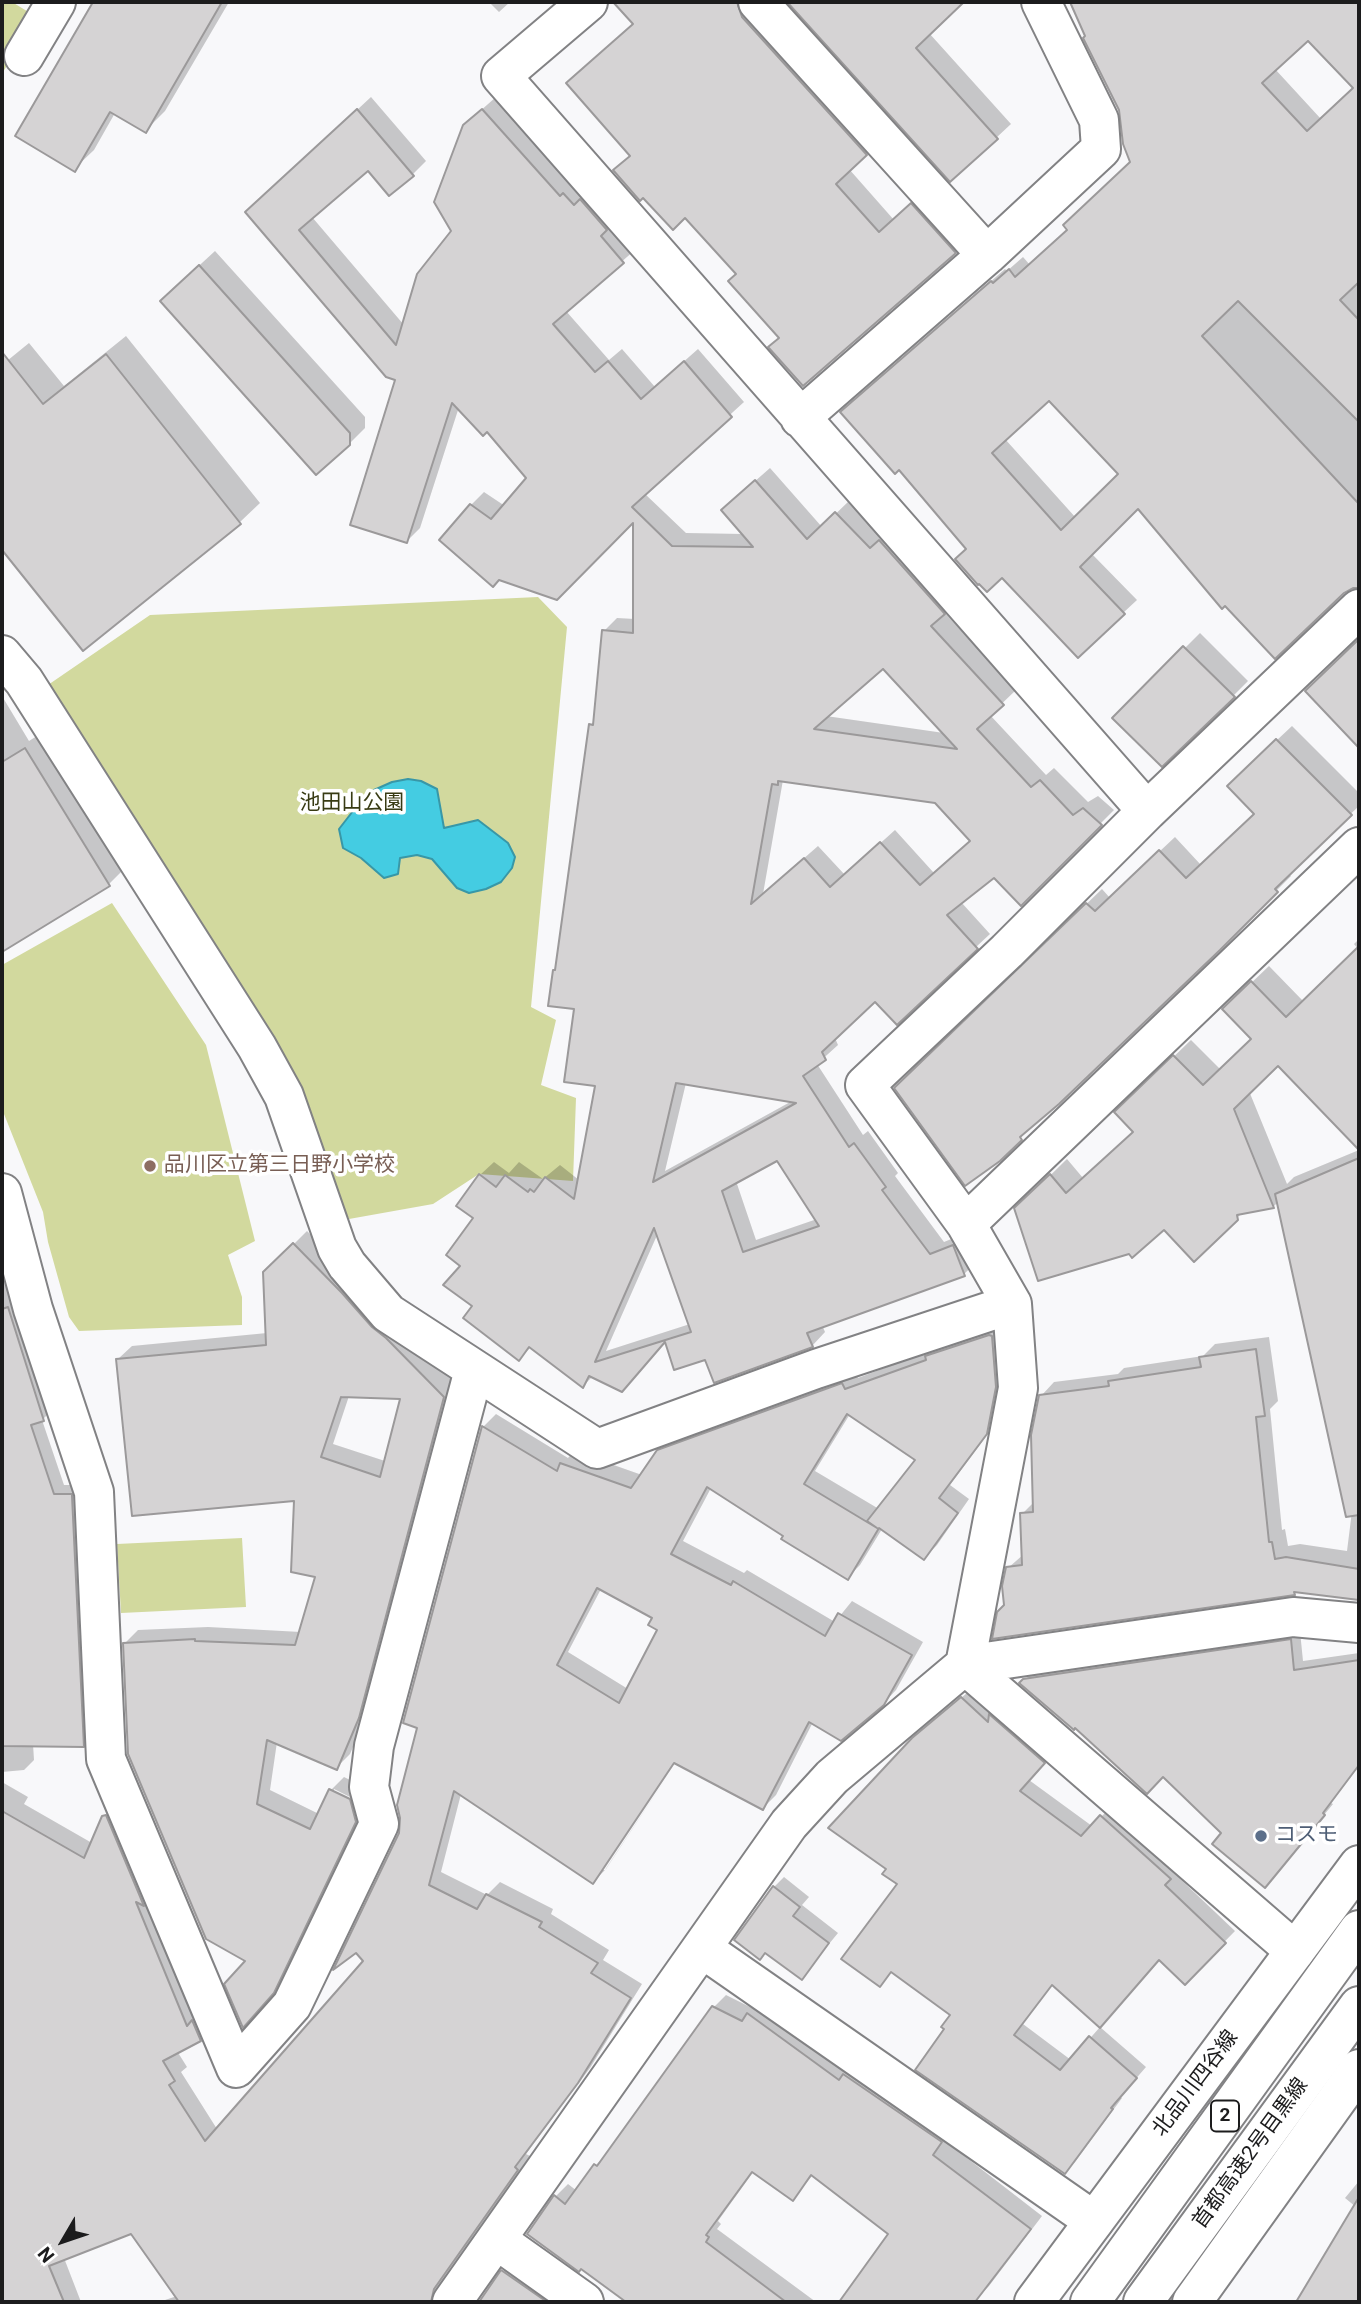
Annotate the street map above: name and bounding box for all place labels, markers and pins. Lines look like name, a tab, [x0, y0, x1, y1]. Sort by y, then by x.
place label: 品川区立第三日野小学校	[164, 1153, 395, 1179]
marker: 品川区立第三日野小学校	[142, 1158, 158, 1174]
place label: コスモ	[1275, 1823, 1338, 1849]
marker: コスモ	[1253, 1828, 1269, 1844]

